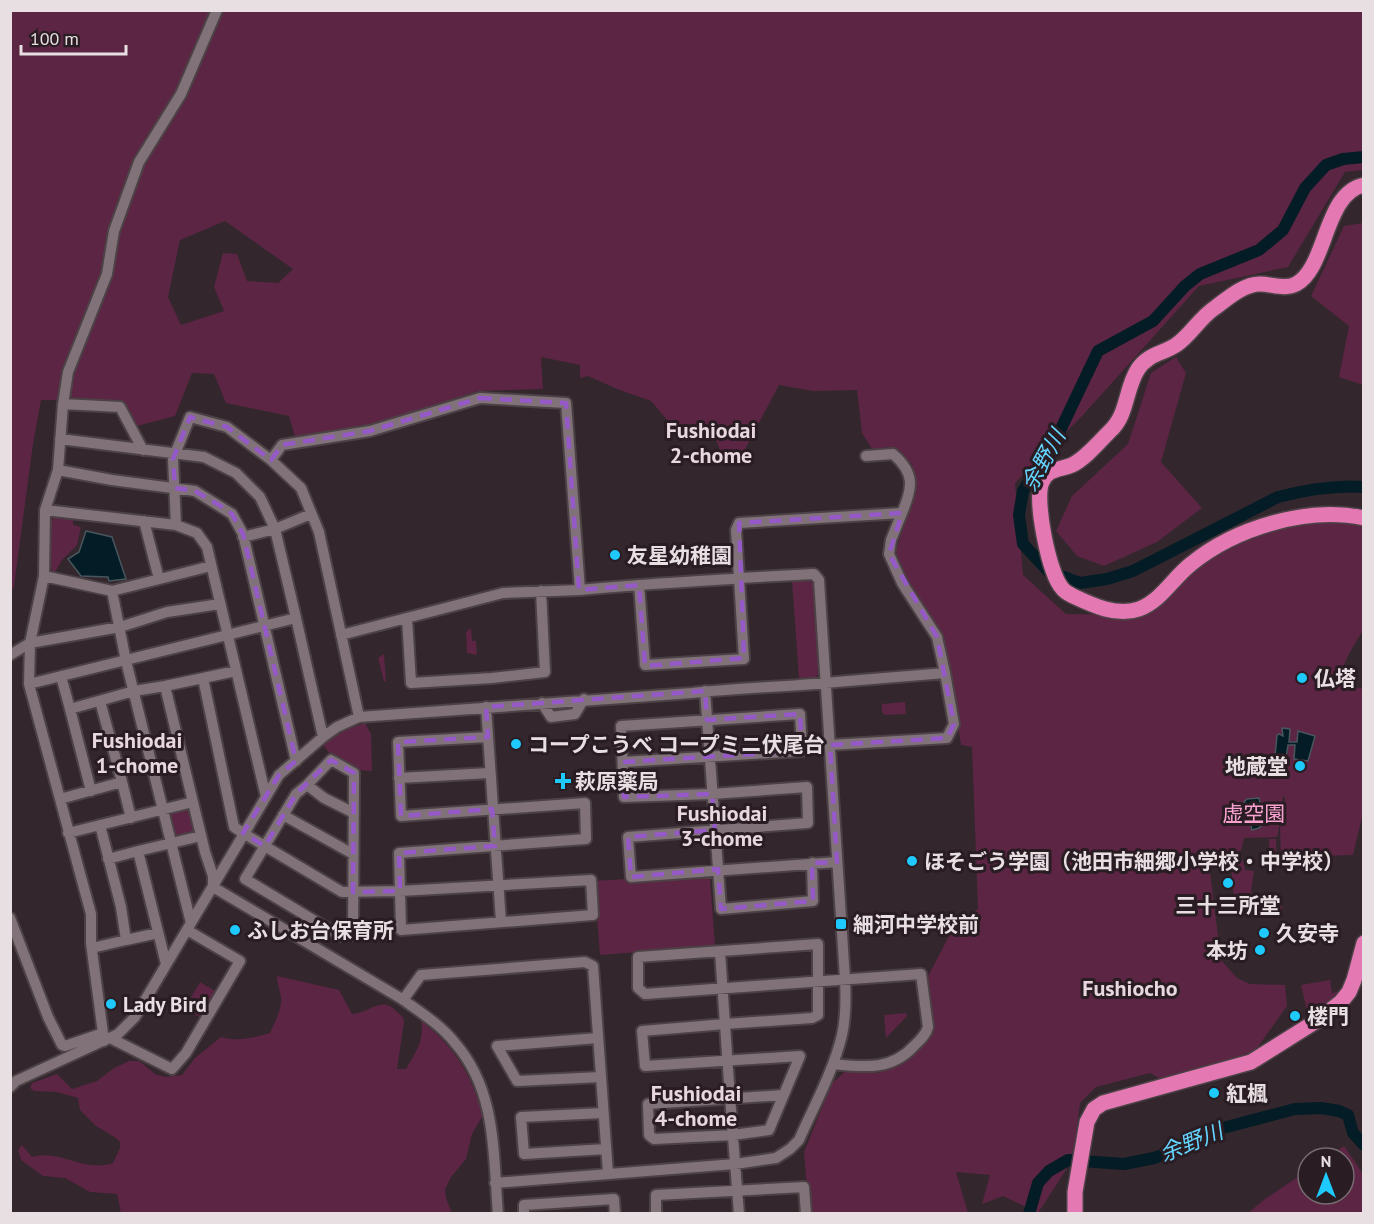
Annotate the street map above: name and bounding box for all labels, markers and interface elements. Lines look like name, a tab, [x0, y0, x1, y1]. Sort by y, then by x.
scale bar	[21, 18, 126, 56]
text: 100 m	[30, 27, 79, 50]
district label: Fushiodai 2-chome	[666, 416, 756, 469]
water label: 余野川	[1015, 423, 1072, 496]
place label: 友星幼稚園	[627, 542, 732, 569]
marker: 友星幼稚園	[608, 548, 622, 562]
place label: 仏塔	[1314, 665, 1356, 692]
marker: 仏塔	[1295, 671, 1309, 685]
district label: Fushiodai 1-chome	[92, 726, 182, 779]
place label: コープこうべ コープミニ伏尾台	[528, 731, 825, 758]
marker: コープこうべ コープミニ伏尾台	[509, 737, 523, 751]
place label: 地蔵堂	[1225, 753, 1288, 780]
marker: 地蔵堂	[1293, 759, 1307, 773]
place label: 萩原薬局	[575, 768, 659, 795]
marker: 萩原薬局	[556, 774, 570, 788]
district label: Fushiodai 3-chome	[677, 799, 767, 852]
park label: 虚空園	[1223, 800, 1286, 827]
place label: ほそごう学園（池田市細郷小学校・中学校）	[924, 848, 1344, 875]
marker: ほそごう学園（池田市細郷小学校・中学校）	[905, 854, 919, 868]
marker: 三十三所堂	[1221, 876, 1235, 890]
place label: 三十三所堂	[1176, 892, 1281, 919]
place label: 細河中学校前	[853, 911, 979, 938]
place label: ふしお台保育所	[247, 917, 394, 944]
marker: 細河中学校前	[834, 917, 848, 931]
place label: 久安寺	[1276, 920, 1339, 947]
marker: ふしお台保育所	[228, 923, 242, 937]
marker: 久安寺	[1257, 926, 1271, 940]
place label: 本坊	[1206, 937, 1248, 964]
marker: 本坊	[1253, 943, 1267, 957]
district label: Fushiocho	[1082, 974, 1178, 1002]
place label: Lady Bird	[123, 991, 207, 1018]
marker: Lady Bird	[104, 997, 118, 1011]
place label: 楼門	[1307, 1003, 1349, 1030]
marker: 楼門	[1288, 1009, 1302, 1023]
district label: Fushiodai 4-chome	[651, 1079, 741, 1132]
place label: 紅楓	[1226, 1080, 1268, 1107]
marker: 紅楓	[1207, 1086, 1221, 1100]
water label: 余野川	[1155, 1116, 1229, 1167]
north arrow	[1296, 1146, 1356, 1206]
text: N	[1321, 1151, 1331, 1171]

